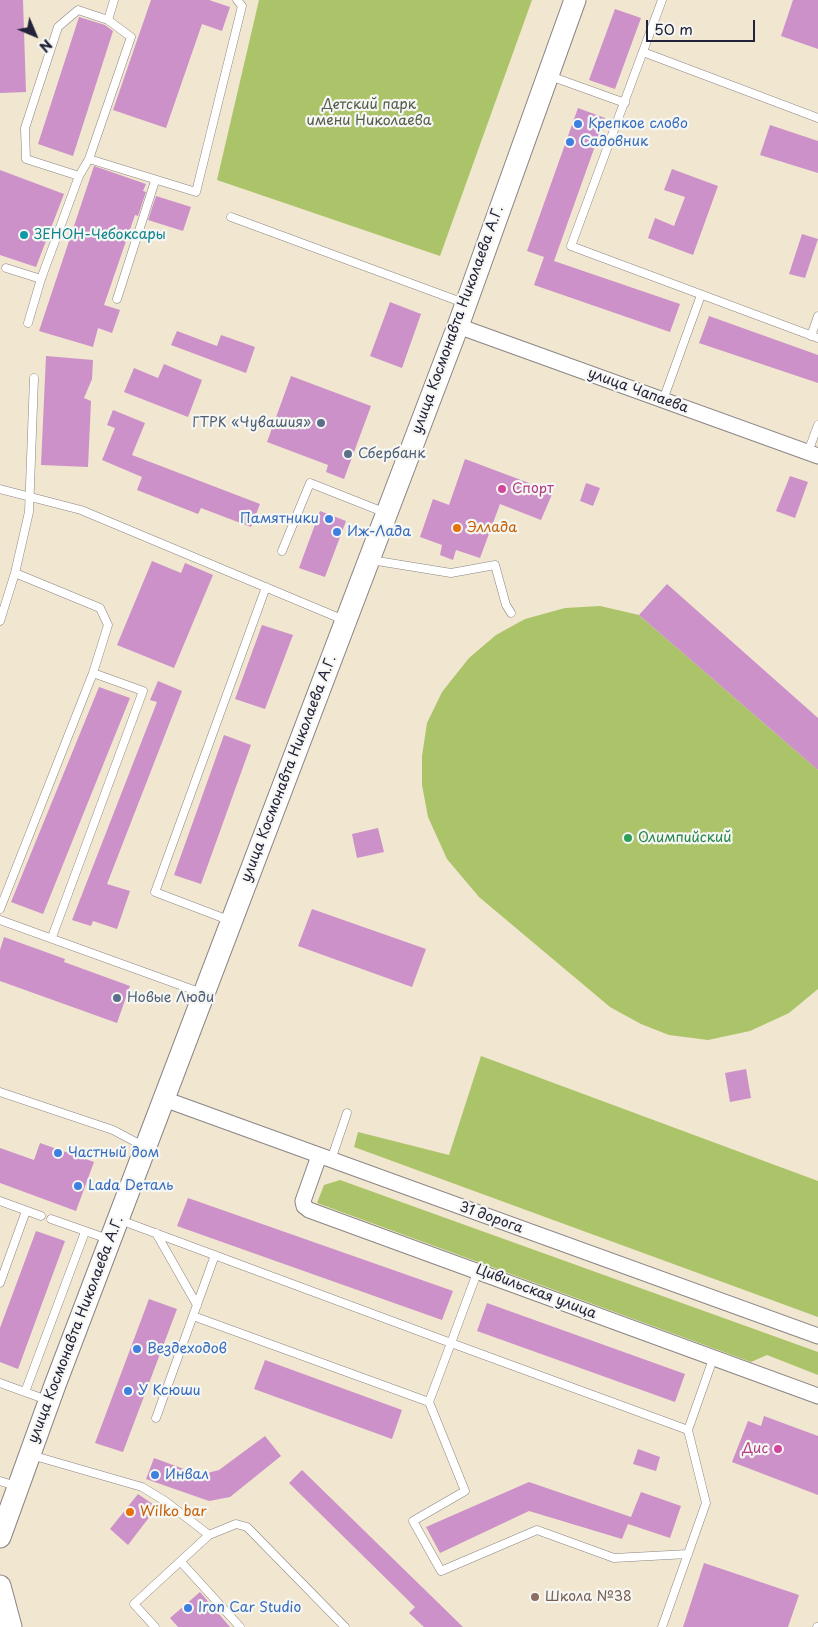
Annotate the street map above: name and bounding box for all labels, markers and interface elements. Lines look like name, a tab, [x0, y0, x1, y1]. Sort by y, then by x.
north arrow	[10, 10, 60, 60]
scale bar	[648, 10, 757, 42]
text: 50 m	[654, 17, 693, 40]
text: N	[35, 35, 57, 57]
park label: Детский парк имени Николаева	[306, 97, 432, 130]
place label: Крепкое слово	[588, 116, 688, 132]
marker: Крепкое слово	[572, 118, 584, 130]
place label: Садовник	[580, 134, 648, 150]
marker: Садовник	[564, 136, 576, 148]
street label: улица Космонавта Николаева А.Г.	[409, 204, 507, 436]
place label: ЗЕНОН-Чебоксары	[34, 227, 166, 243]
marker: ЗЕНОН-Чебоксары	[18, 229, 30, 241]
street label: улица Чапаева	[585, 365, 691, 417]
place label: ГТРК «Чувашия»	[192, 415, 311, 431]
marker: ГТРК «Чувашия»	[315, 417, 327, 429]
place label: Сбербанк	[358, 446, 426, 462]
marker: Сбербанк	[342, 448, 354, 460]
place label: Спорт	[512, 481, 554, 497]
marker: Спорт	[496, 483, 508, 495]
place label: Памятники	[240, 511, 319, 527]
marker: Памятники	[323, 513, 335, 525]
place label: Эллада	[467, 520, 517, 536]
marker: Эллада	[451, 522, 463, 534]
place label: Иж-Лада	[347, 524, 411, 540]
marker: Иж-Лада	[331, 526, 343, 538]
street label: улица Космонавта Николаева А.Г.	[238, 653, 340, 885]
place label: Олимпийский	[638, 830, 732, 846]
marker: Олимпийский	[622, 832, 634, 844]
place label: Новые Люди	[127, 990, 214, 1006]
marker: Новые Люди	[111, 992, 123, 1004]
place label: Частный дом	[68, 1145, 159, 1161]
marker: Частный дом	[52, 1147, 64, 1159]
place label: Lada Dеталь	[88, 1178, 173, 1194]
marker: Lada Dеталь	[72, 1180, 84, 1192]
street label: 31 дорога	[457, 1199, 525, 1237]
street label: улица Космонавта Николаева А.Г.	[25, 1214, 127, 1446]
street label: Цивильская улица	[473, 1261, 599, 1323]
place label: Вездеходов	[147, 1341, 227, 1357]
marker: Вездеходов	[131, 1343, 143, 1355]
place label: У Ксюши	[138, 1383, 201, 1399]
marker: У Ксюши	[122, 1385, 134, 1397]
place label: Дис	[742, 1441, 768, 1457]
marker: Дис	[772, 1443, 784, 1455]
place label: Инвал	[165, 1467, 209, 1483]
marker: Инвал	[149, 1469, 161, 1481]
place label: Wilko bar	[140, 1504, 206, 1520]
marker: Wilko bar	[124, 1506, 136, 1518]
place label: Школа №38	[545, 1589, 632, 1605]
marker: Школа №38	[529, 1591, 541, 1603]
place label: Iron Car Studio	[198, 1600, 301, 1616]
marker: Iron Car Studio	[182, 1602, 194, 1614]

